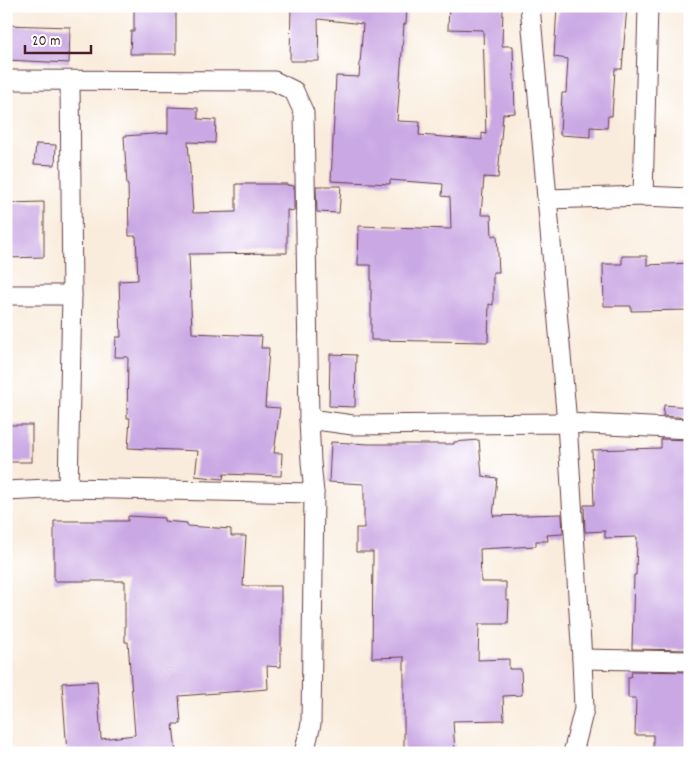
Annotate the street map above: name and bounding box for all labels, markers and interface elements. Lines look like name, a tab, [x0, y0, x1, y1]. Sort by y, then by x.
scale bar	[25, 22, 91, 54]
text: 20 m	[32, 31, 60, 53]

